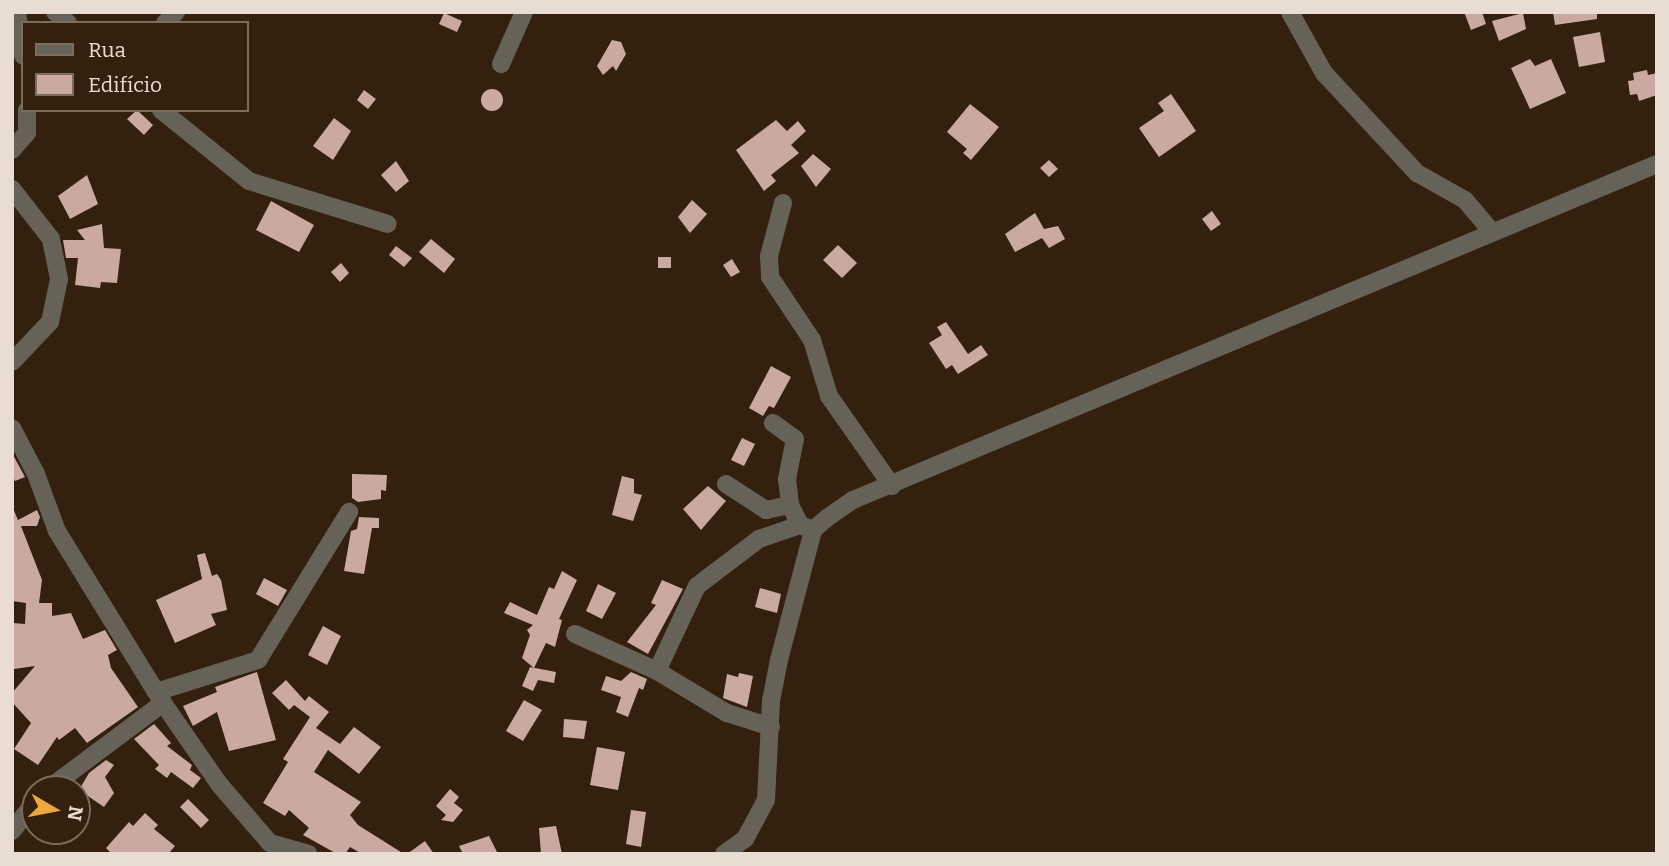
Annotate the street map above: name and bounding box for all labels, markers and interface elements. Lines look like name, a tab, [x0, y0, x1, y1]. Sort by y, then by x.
legend	[21, 21, 248, 112]
text: Rua	[88, 37, 126, 63]
text: Edifício	[88, 72, 162, 98]
north arrow	[21, 775, 91, 845]
text: N	[63, 804, 88, 823]

